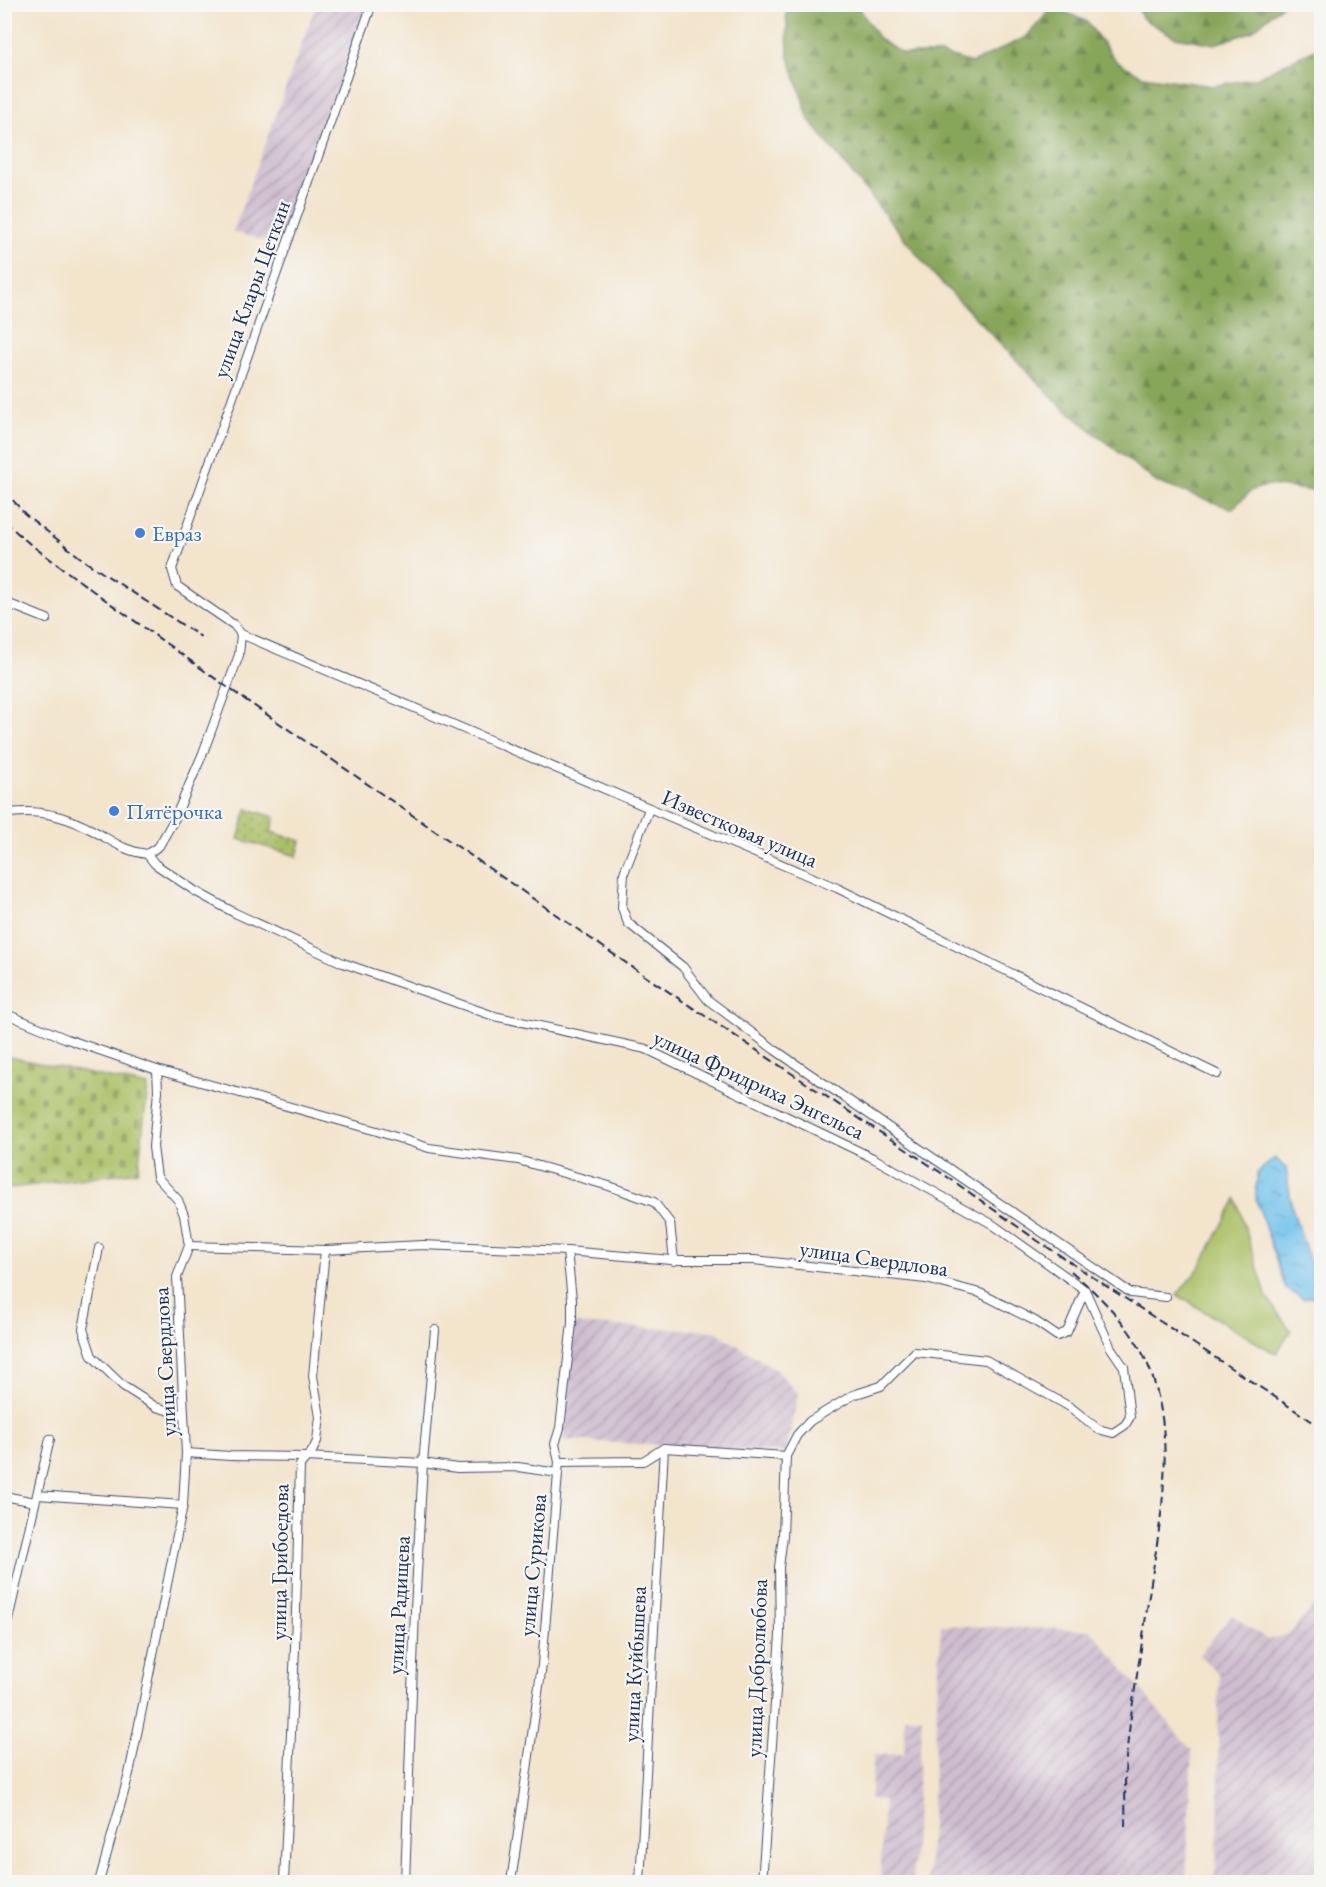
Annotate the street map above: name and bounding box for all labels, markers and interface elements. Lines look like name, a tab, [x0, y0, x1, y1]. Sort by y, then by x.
street label: улица Клары Цеткин	[206, 196, 297, 382]
place label: Евраз	[152, 519, 202, 548]
marker: Евраз	[133, 526, 147, 540]
street label: Известковая улица	[658, 783, 822, 874]
place label: Пятёрочка	[126, 797, 223, 826]
marker: Пятёрочка	[107, 804, 121, 818]
street label: улица Фридриха Энгельса	[648, 1023, 869, 1146]
street label: улица Свердлова	[798, 1234, 950, 1283]
street label: улица Свердлова	[146, 1286, 183, 1438]
street label: улица Грибоедова	[264, 1483, 295, 1641]
street label: улица Сурикова	[512, 1492, 553, 1638]
street label: улица Радищева	[380, 1535, 417, 1675]
street label: улица Добролюбова	[739, 1578, 774, 1758]
street label: улица Куйбышева	[616, 1585, 653, 1743]

